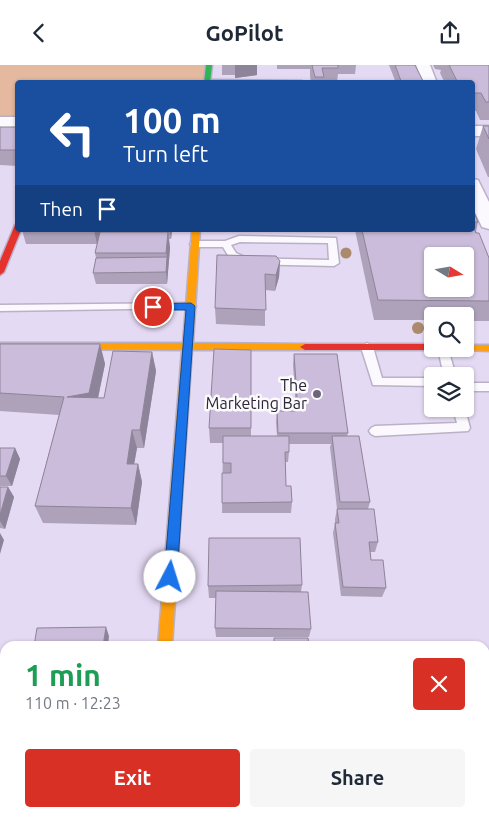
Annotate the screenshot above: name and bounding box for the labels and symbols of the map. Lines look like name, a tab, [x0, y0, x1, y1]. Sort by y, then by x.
north arrow	[424, 247, 474, 297]
pin	[132, 286, 174, 328]
place label: The Marketing Bar	[206, 376, 307, 412]
marker: The Marketing Bar	[311, 388, 323, 400]
position arrow	[143, 550, 195, 602]

